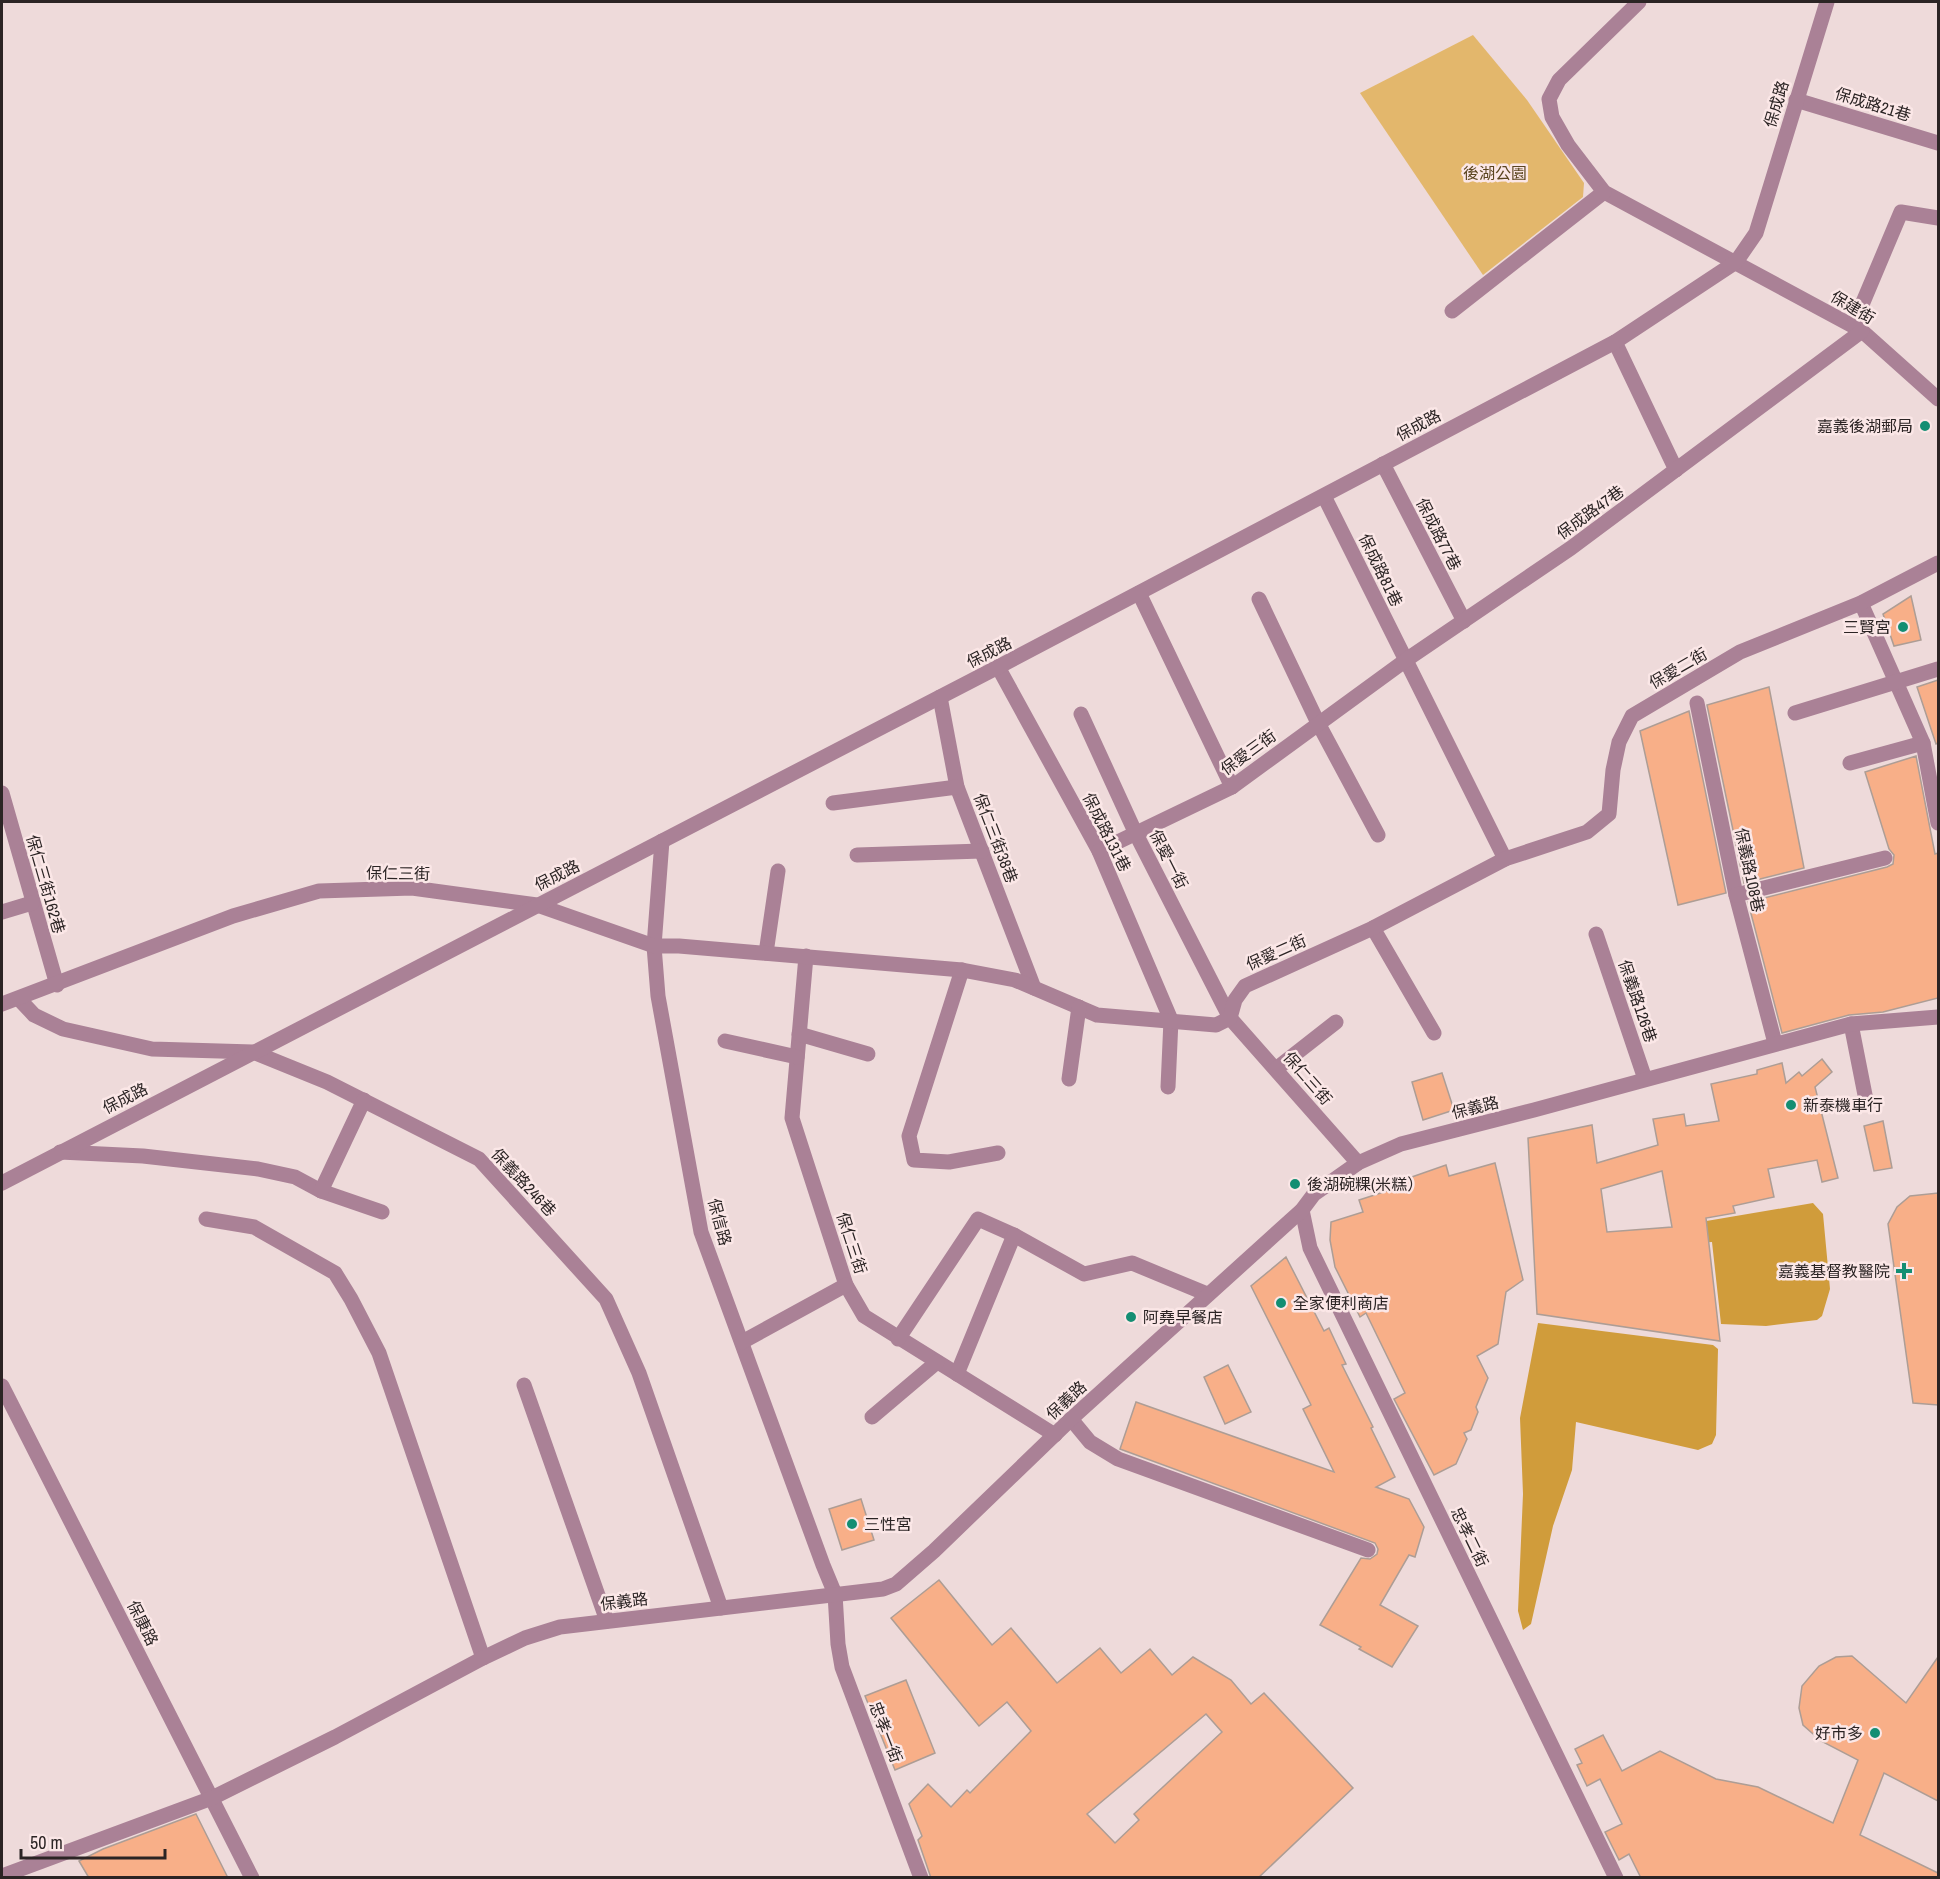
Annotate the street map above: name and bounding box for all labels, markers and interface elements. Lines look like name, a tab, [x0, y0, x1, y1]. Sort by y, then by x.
street label: 保成路	[1758, 78, 1794, 130]
street label: 保成路21巷	[1832, 82, 1914, 126]
park label: 後湖公園	[1463, 162, 1527, 184]
street label: 保建街	[1827, 285, 1879, 329]
street label: 保成路	[1392, 404, 1444, 446]
place label: 嘉義後湖郵局	[1817, 415, 1913, 437]
marker: 嘉義後湖郵局	[1918, 419, 1932, 433]
street label: 保成路47巷	[1552, 480, 1628, 544]
street label: 保成路77巷	[1411, 494, 1467, 574]
street label: 保成路81巷	[1354, 530, 1408, 610]
place label: 三賢宮	[1843, 616, 1891, 638]
marker: 三賢宮	[1896, 620, 1910, 634]
street label: 保成路	[963, 631, 1015, 673]
street label: 保愛二街	[1645, 642, 1711, 694]
street label: 保愛三街	[1216, 724, 1280, 780]
street label: 保成路131巷	[1078, 789, 1136, 875]
street label: 保仁三街38巷	[969, 790, 1023, 886]
street label: 保愛一街	[1145, 825, 1193, 893]
street label: 保義路108巷	[1730, 826, 1770, 914]
street label: 保仁三街162巷	[21, 832, 71, 936]
street label: 保成路	[531, 854, 583, 896]
street label: 保仁三街	[366, 861, 430, 885]
street label: 保愛二街	[1242, 929, 1310, 975]
street label: 保義路126巷	[1614, 957, 1662, 1045]
street label: 保仁三街	[1279, 1047, 1337, 1109]
street label: 保成路	[99, 1077, 151, 1119]
street label: 保義路	[1449, 1091, 1501, 1123]
place label: 新泰機車行	[1803, 1094, 1883, 1116]
marker: 新泰機車行	[1784, 1098, 1798, 1112]
street label: 保義路246巷	[487, 1143, 561, 1221]
place label: 後湖碗粿(米糕）	[1307, 1173, 1423, 1195]
marker: 後湖碗粿(米糕）	[1288, 1177, 1302, 1191]
street label: 保信路	[703, 1196, 737, 1248]
street label: 保仁三街	[832, 1209, 872, 1277]
place label: 嘉義基督教醫院	[1778, 1260, 1890, 1282]
marker: 嘉義基督教醫院	[1895, 1262, 1913, 1280]
place label: 全家便利商店	[1293, 1292, 1389, 1314]
marker: 全家便利商店	[1274, 1296, 1288, 1310]
place label: 阿堯早餐店	[1143, 1306, 1223, 1328]
marker: 阿堯早餐店	[1124, 1310, 1138, 1324]
street label: 保義路	[1041, 1376, 1091, 1424]
street label: 忠孝二街	[1446, 1503, 1494, 1571]
place label: 三性宮	[864, 1513, 912, 1535]
marker: 三性宮	[845, 1517, 859, 1531]
street label: 保義路	[599, 1587, 649, 1615]
street label: 保康路	[122, 1597, 164, 1649]
street label: 忠孝一街	[864, 1698, 908, 1766]
place label: 好市多	[1815, 1722, 1863, 1744]
marker: 好市多	[1868, 1726, 1882, 1740]
scale bar	[21, 1822, 165, 1860]
text: 50 m	[30, 1830, 63, 1855]

